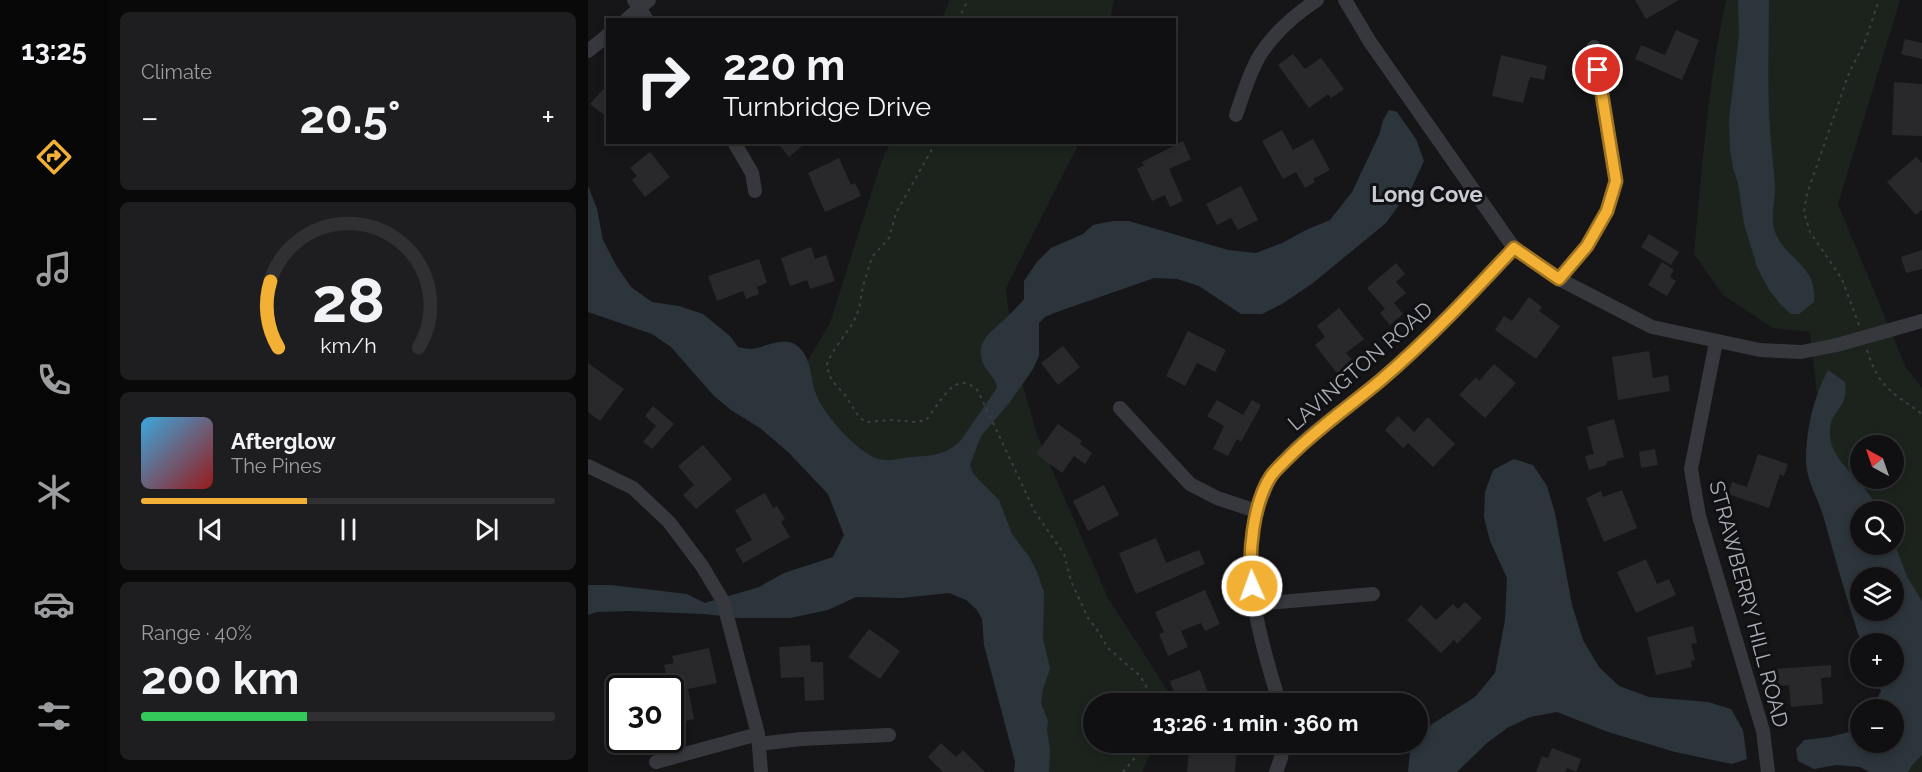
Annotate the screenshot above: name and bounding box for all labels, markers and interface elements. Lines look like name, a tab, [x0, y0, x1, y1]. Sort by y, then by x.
text: 13:25	[21, 35, 87, 66]
text: 220 m	[723, 41, 845, 90]
icon: right	[624, 42, 702, 120]
pin	[1572, 44, 1623, 95]
icon: arrive	[1581, 53, 1614, 86]
text: Climate	[141, 60, 212, 84]
text: 20.5°	[300, 91, 400, 144]
text: Turnbridge Drive	[723, 91, 931, 122]
text: −	[141, 98, 159, 137]
text: +	[541, 98, 555, 137]
icon: directions	[33, 136, 75, 178]
district label: Long Cove	[1371, 181, 1483, 207]
icon: music	[33, 248, 75, 290]
text: 28	[312, 263, 384, 337]
street label: LAVINGTON ROAD	[1283, 296, 1437, 436]
text: km/h	[320, 333, 376, 358]
icon: phone	[33, 359, 75, 401]
text: Afterglow	[231, 428, 336, 454]
north arrow	[1850, 435, 1904, 489]
map controls	[1850, 435, 1904, 753]
text: The Pines	[231, 454, 322, 478]
icon: climate	[33, 471, 75, 513]
street label: STRAWBERRY HILL ROAD	[1704, 478, 1794, 730]
button: search	[1850, 501, 1904, 555]
icon: previous	[194, 513, 227, 546]
icon: pause	[332, 513, 365, 546]
icon: next	[470, 513, 503, 546]
position arrow	[1220, 554, 1284, 618]
button: layers	[1850, 567, 1904, 621]
icon: car	[33, 583, 75, 625]
text: Range · 40%	[141, 621, 252, 645]
button: +	[1850, 633, 1904, 687]
text: 200 km	[141, 652, 299, 705]
speed limit sign: 30	[606, 675, 684, 753]
icon: filters	[33, 695, 75, 737]
button: −	[1850, 699, 1904, 753]
text: 13:26 · 1 min · 360 m	[1153, 710, 1358, 736]

